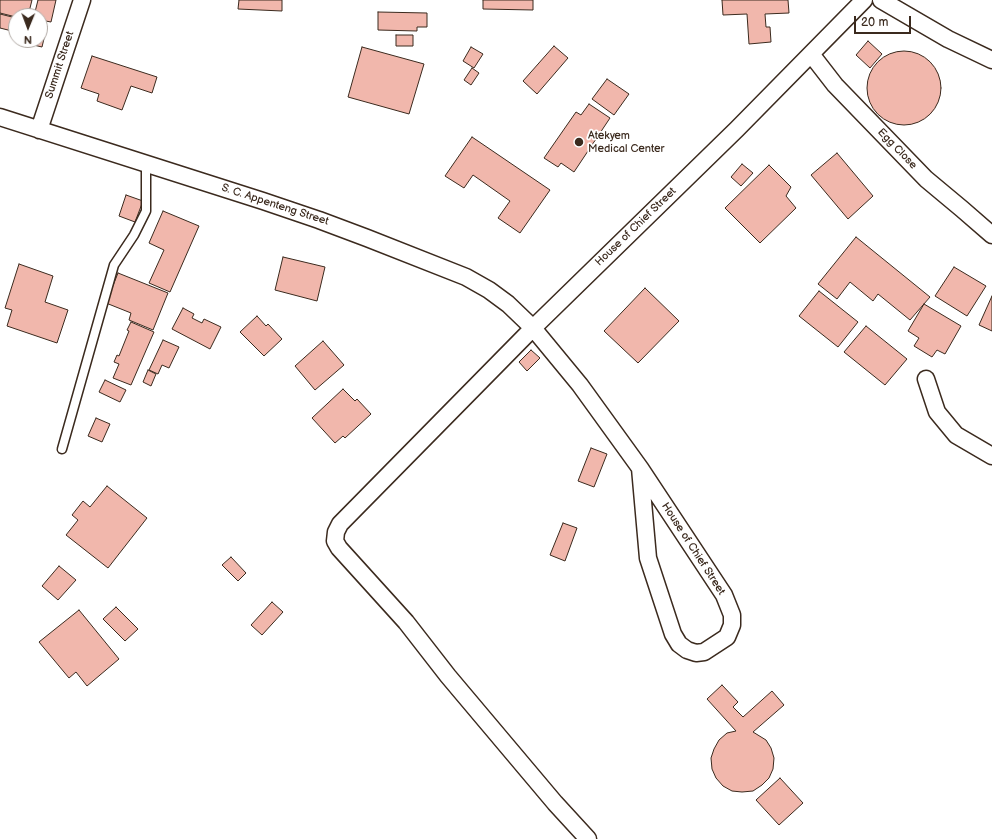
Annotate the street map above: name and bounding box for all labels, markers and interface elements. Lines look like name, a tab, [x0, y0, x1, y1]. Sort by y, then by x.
north arrow	[8, 8, 48, 48]
scale bar	[856, 8, 913, 34]
text: 20 m	[861, 15, 888, 30]
street label: Summit Street	[43, 30, 77, 100]
text: N	[24, 33, 32, 46]
street label: Egg Close	[874, 126, 920, 172]
place label: Atekyem Medical Center	[588, 129, 664, 155]
marker: Atekyem Medical Center	[573, 136, 585, 148]
street label: S. C. Appenteng Street	[220, 181, 330, 229]
street label: House of Chief Street	[593, 185, 679, 269]
street label: House of Chief Street	[658, 500, 728, 598]

